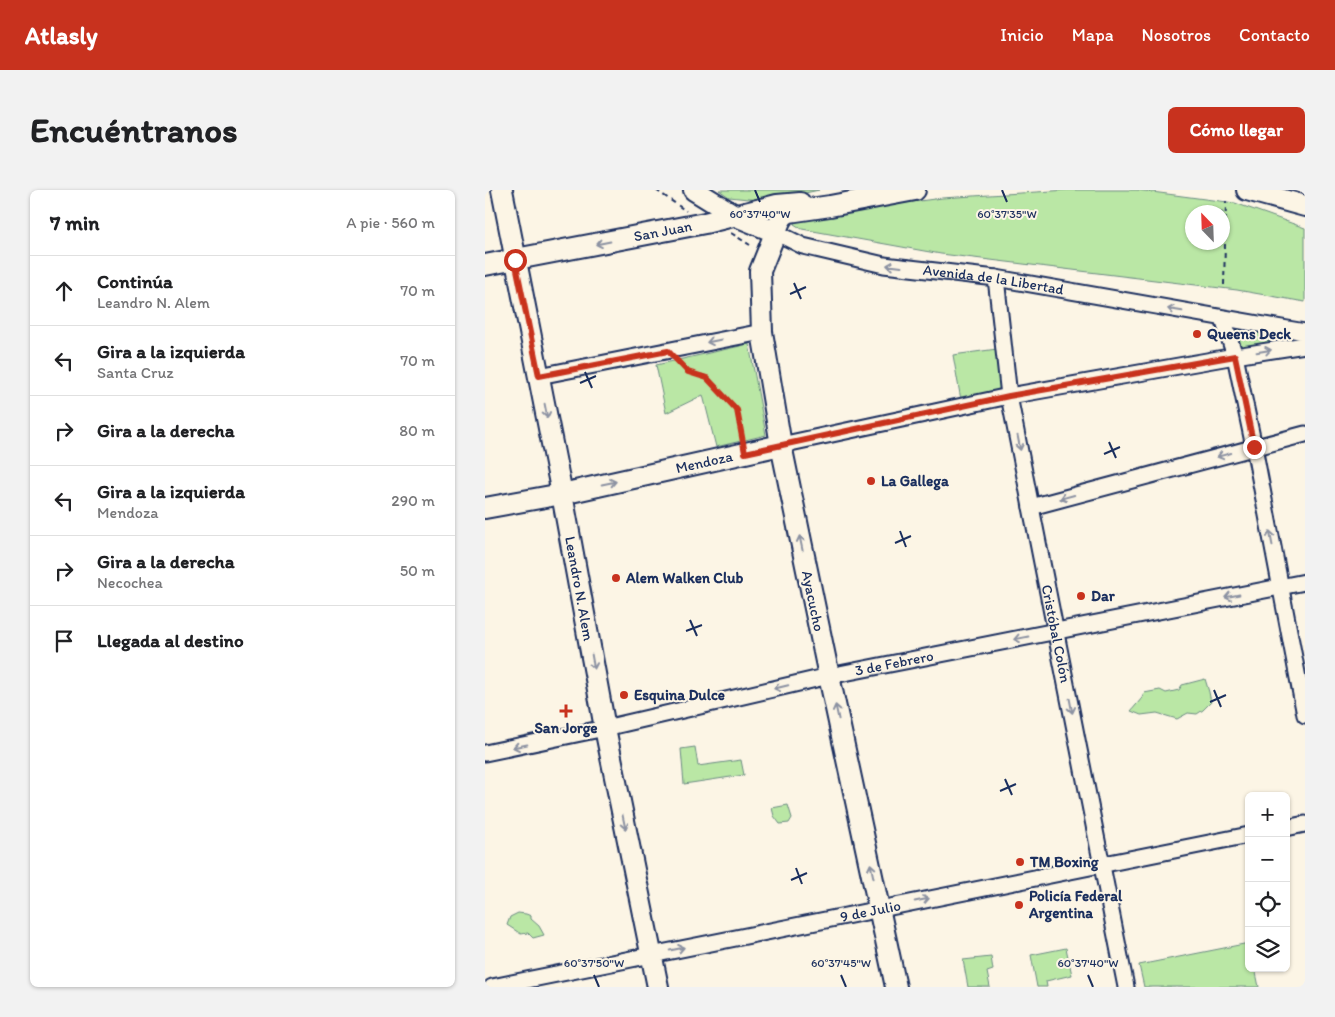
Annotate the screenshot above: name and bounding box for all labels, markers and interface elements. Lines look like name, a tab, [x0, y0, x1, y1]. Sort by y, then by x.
text: Atlasly	[25, 21, 98, 50]
text: Inicio	[1000, 24, 1044, 46]
text: Mapa	[1072, 24, 1114, 46]
text: Nosotros	[1142, 24, 1211, 46]
text: Contacto	[1239, 24, 1310, 46]
button: Cómo llegar	[1168, 107, 1305, 153]
text: Encuéntranos	[30, 109, 238, 151]
north arrow	[1185, 205, 1230, 250]
text: 60°37'40"W	[729, 207, 791, 221]
text: 60°37'35"W	[977, 207, 1037, 221]
text: 7 min	[50, 210, 99, 235]
text: A pie · 560 m	[346, 213, 435, 232]
street label: San Juan	[632, 217, 693, 245]
one-way arrow	[595, 238, 611, 248]
route start	[504, 249, 527, 272]
one-way arrow	[886, 261, 902, 271]
street label: Avenida de la Libertad	[922, 261, 1065, 299]
text: Continúa	[97, 270, 173, 293]
icon: ahead	[50, 277, 78, 305]
text: 70 m	[400, 281, 435, 300]
text: Leandro N. Alem	[97, 293, 210, 312]
one-way arrow	[1168, 305, 1184, 315]
place label: Queens Deck	[1207, 325, 1291, 343]
marker: Queens Deck	[1191, 328, 1203, 340]
one-way arrow	[706, 337, 722, 347]
text: Gira a la izquierda	[97, 340, 245, 363]
one-way arrow	[1256, 346, 1272, 356]
icon: left	[50, 347, 78, 375]
text: 70 m	[400, 351, 435, 370]
text: Santa Cruz	[97, 363, 174, 382]
one-way arrow	[541, 402, 551, 418]
icon: right	[50, 417, 78, 445]
text: Gira a la derecha	[97, 419, 235, 442]
text: 80 m	[399, 421, 435, 440]
one-way arrow	[1015, 435, 1024, 451]
route end	[1243, 436, 1266, 459]
street label: Mendoza	[674, 447, 735, 477]
one-way arrow	[1216, 451, 1232, 461]
place label: La Gallega	[881, 472, 949, 491]
marker: La Gallega	[865, 475, 877, 487]
one-way arrow	[601, 478, 617, 487]
text: Gira a la izquierda	[97, 480, 245, 503]
icon: left	[50, 487, 78, 515]
text: 290 m	[391, 491, 435, 510]
one-way arrow	[1059, 493, 1075, 503]
text: Mendoza	[97, 503, 159, 522]
one-way arrow	[1266, 531, 1275, 547]
street label: Leandro N. Alem	[561, 535, 598, 642]
one-way arrow	[796, 535, 805, 551]
text: Gira a la derecha	[97, 550, 235, 573]
icon: right	[50, 557, 78, 585]
text: 50 m	[400, 561, 435, 580]
place label: Alem Walken Club	[625, 569, 743, 587]
street label: Ayacucho	[798, 569, 828, 633]
marker: Alem Walken Club	[610, 572, 622, 584]
text: Necochea	[97, 573, 163, 592]
street label: Cristóbal Colón	[1038, 583, 1075, 685]
place label: Dar	[1091, 587, 1116, 605]
marker: Dar	[1075, 590, 1087, 602]
one-way arrow	[1225, 591, 1241, 601]
icon: arrive	[50, 627, 78, 655]
text: Llegada al destino	[97, 629, 244, 652]
one-way arrow	[1014, 634, 1030, 643]
street label: 3 de Febrero	[853, 647, 935, 680]
one-way arrow	[588, 654, 598, 670]
one-way arrow	[774, 683, 790, 692]
place label: Esquina Dulce	[634, 686, 725, 705]
marker: Esquina Dulce	[618, 689, 630, 701]
one-way arrow	[1067, 697, 1076, 713]
marker: San Jorge	[560, 705, 572, 717]
one-way arrow	[831, 705, 841, 721]
place label: San Jorge	[534, 719, 598, 738]
one-way arrow	[513, 741, 529, 751]
map controls	[1245, 792, 1290, 972]
button: +	[1245, 792, 1290, 837]
one-way arrow	[620, 813, 629, 829]
button: −	[1245, 837, 1290, 882]
place label: TM Boxing	[1029, 853, 1099, 872]
marker: TM Boxing	[1014, 856, 1026, 868]
one-way arrow	[866, 863, 876, 879]
button: locate	[1245, 882, 1290, 927]
place label: Policía Federal Argentina	[1028, 887, 1123, 923]
one-way arrow	[914, 895, 930, 904]
street label: 9 de Julio	[839, 896, 902, 926]
marker: Policía Federal Argentina	[1013, 899, 1025, 911]
button: layers	[1245, 927, 1290, 972]
one-way arrow	[668, 944, 684, 953]
text: 60°37'50"W	[564, 956, 624, 970]
text: 60°37'45"W	[811, 956, 871, 970]
text: 60°37'40"W	[1057, 956, 1119, 970]

